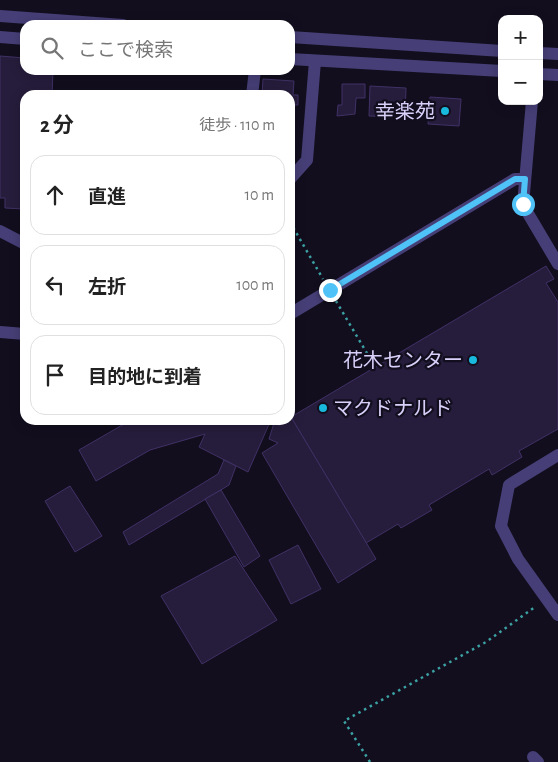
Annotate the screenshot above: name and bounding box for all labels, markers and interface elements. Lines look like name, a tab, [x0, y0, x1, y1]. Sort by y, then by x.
map controls	[498, 15, 543, 105]
button: +	[498, 15, 543, 60]
search box	[20, 20, 295, 75]
icon: search	[38, 34, 66, 62]
text: ここで検索	[78, 41, 173, 60]
button: −	[498, 60, 543, 105]
place label: 幸楽苑	[375, 101, 435, 122]
marker: 幸楽苑	[439, 105, 451, 117]
text: 2 分	[40, 115, 74, 136]
text: 徒歩 · 110 m	[199, 117, 275, 133]
icon: ahead	[41, 181, 69, 209]
text: 10 m	[245, 187, 274, 203]
text: 直進	[88, 188, 126, 207]
route start	[512, 193, 535, 216]
icon: left	[41, 271, 69, 299]
text: 100 m	[236, 277, 274, 293]
text: 左折	[88, 278, 126, 297]
route end	[319, 279, 342, 302]
place label: 花木センター	[343, 350, 463, 371]
marker: 花木センター	[467, 354, 479, 366]
icon: arrive	[41, 361, 69, 389]
text: 目的地に到着	[88, 368, 202, 387]
place label: マクドナルド	[333, 398, 453, 419]
marker: マクドナルド	[317, 402, 329, 414]

